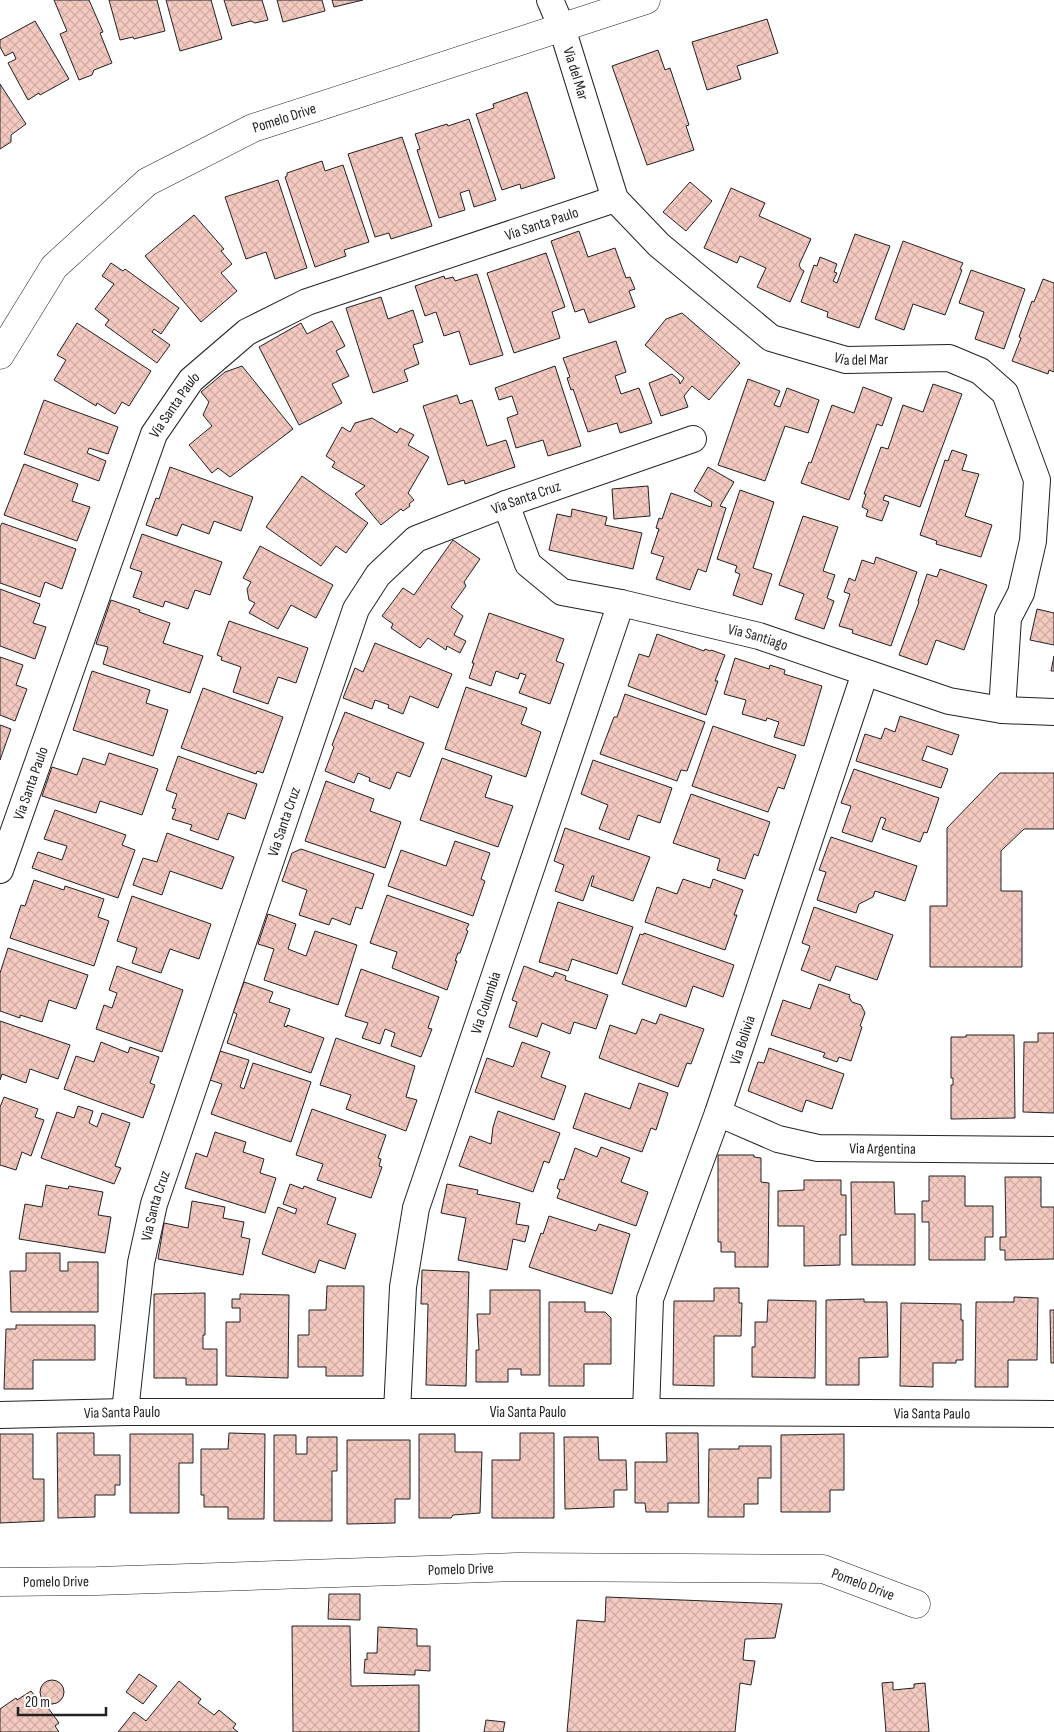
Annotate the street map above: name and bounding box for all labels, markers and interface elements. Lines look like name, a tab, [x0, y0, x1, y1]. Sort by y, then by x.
street label: Via del Mar	[559, 45, 593, 103]
street label: Pomelo Drive	[250, 99, 318, 137]
street label: Via Santa Paulo	[502, 202, 581, 245]
street label: Via del Mar	[832, 348, 889, 370]
street label: Via Santa Paulo	[145, 367, 204, 442]
street label: Via Santa Cruz	[488, 476, 564, 518]
street label: Via Santiago	[726, 619, 790, 655]
street label: Via Santa Paulo	[9, 744, 52, 822]
street label: Via Santa Cruz	[263, 784, 305, 859]
street label: Via Columbia	[466, 969, 505, 1036]
street label: Via Bolivia	[725, 1013, 760, 1067]
street label: Via Argentina	[849, 1139, 916, 1158]
street label: Via Santa Cruz	[137, 1167, 174, 1243]
street label: Via Santa Paulo	[84, 1402, 160, 1422]
street label: Via Santa Paulo	[490, 1403, 566, 1422]
street label: Via Santa Paulo	[894, 1404, 970, 1423]
street label: Pomelo Drive	[428, 1558, 494, 1579]
street label: Pomelo Drive	[829, 1564, 897, 1605]
street label: Pomelo Drive	[23, 1572, 89, 1591]
scale bar	[18, 1684, 105, 1716]
text: 20 m	[25, 1693, 50, 1712]

